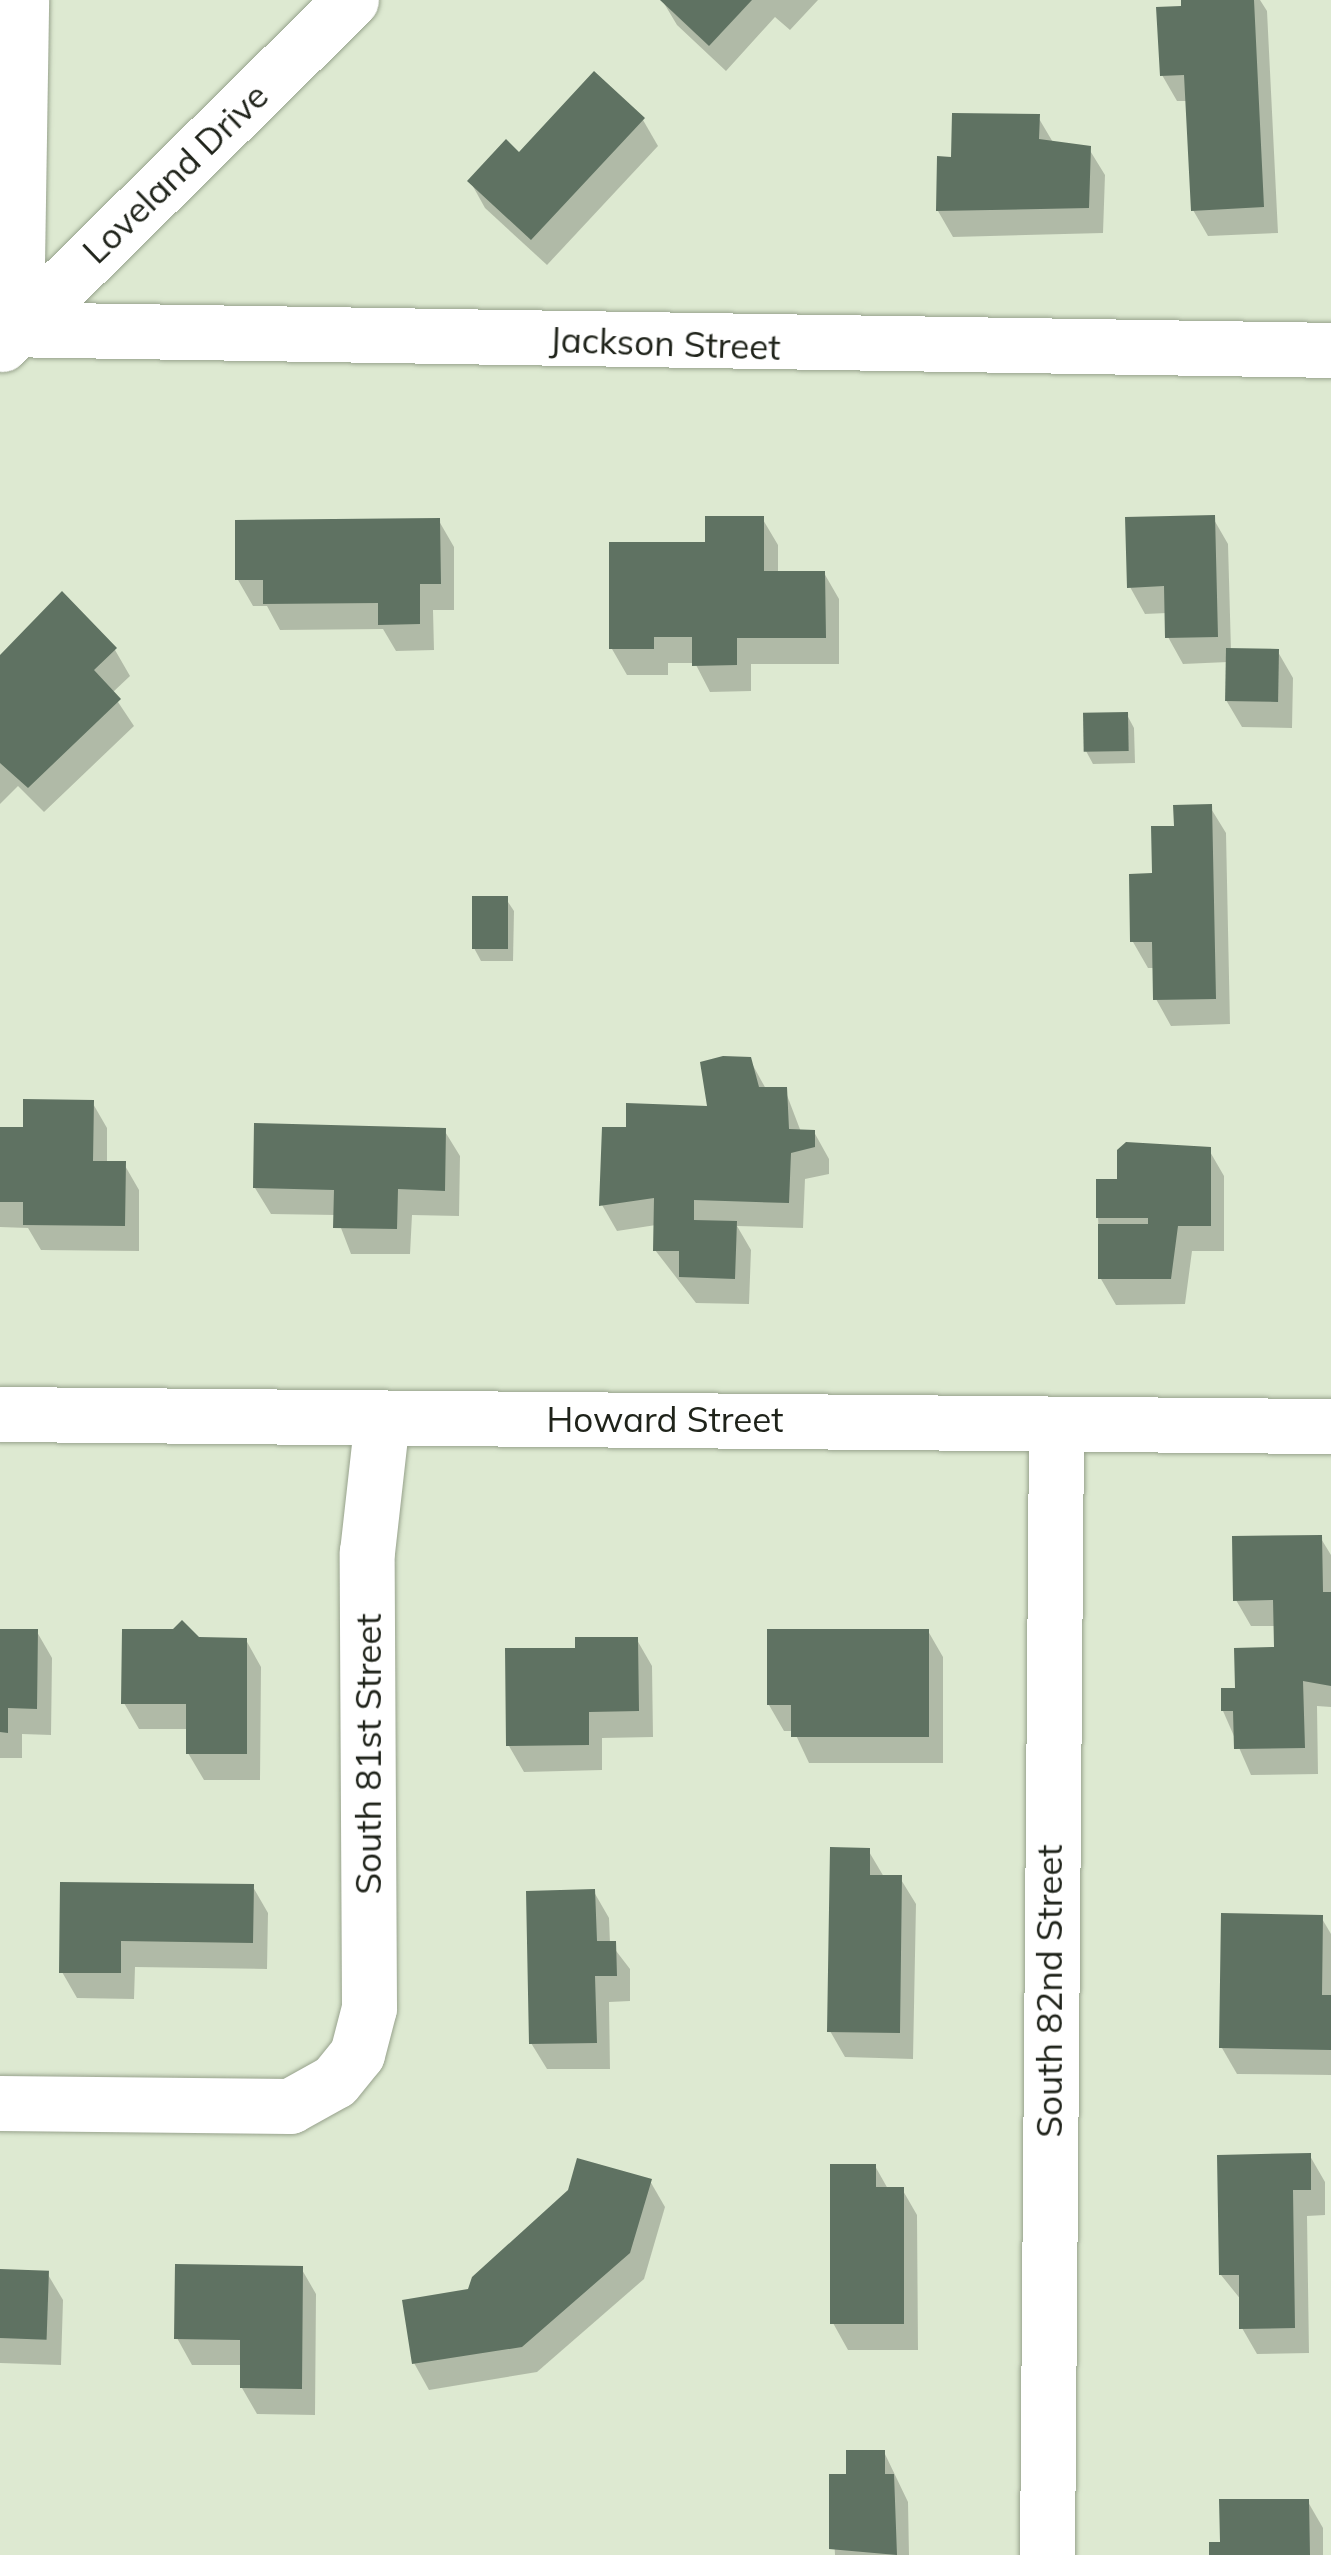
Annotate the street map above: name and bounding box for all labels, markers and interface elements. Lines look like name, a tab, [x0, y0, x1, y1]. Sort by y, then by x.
street label: Loveland Drive	[74, 74, 276, 272]
street label: Jackson Street	[549, 318, 781, 368]
street label: Howard Street	[546, 1398, 784, 1440]
street label: South 81st Street	[347, 1613, 389, 1895]
street label: South 82nd Street	[1028, 1844, 1070, 2138]

